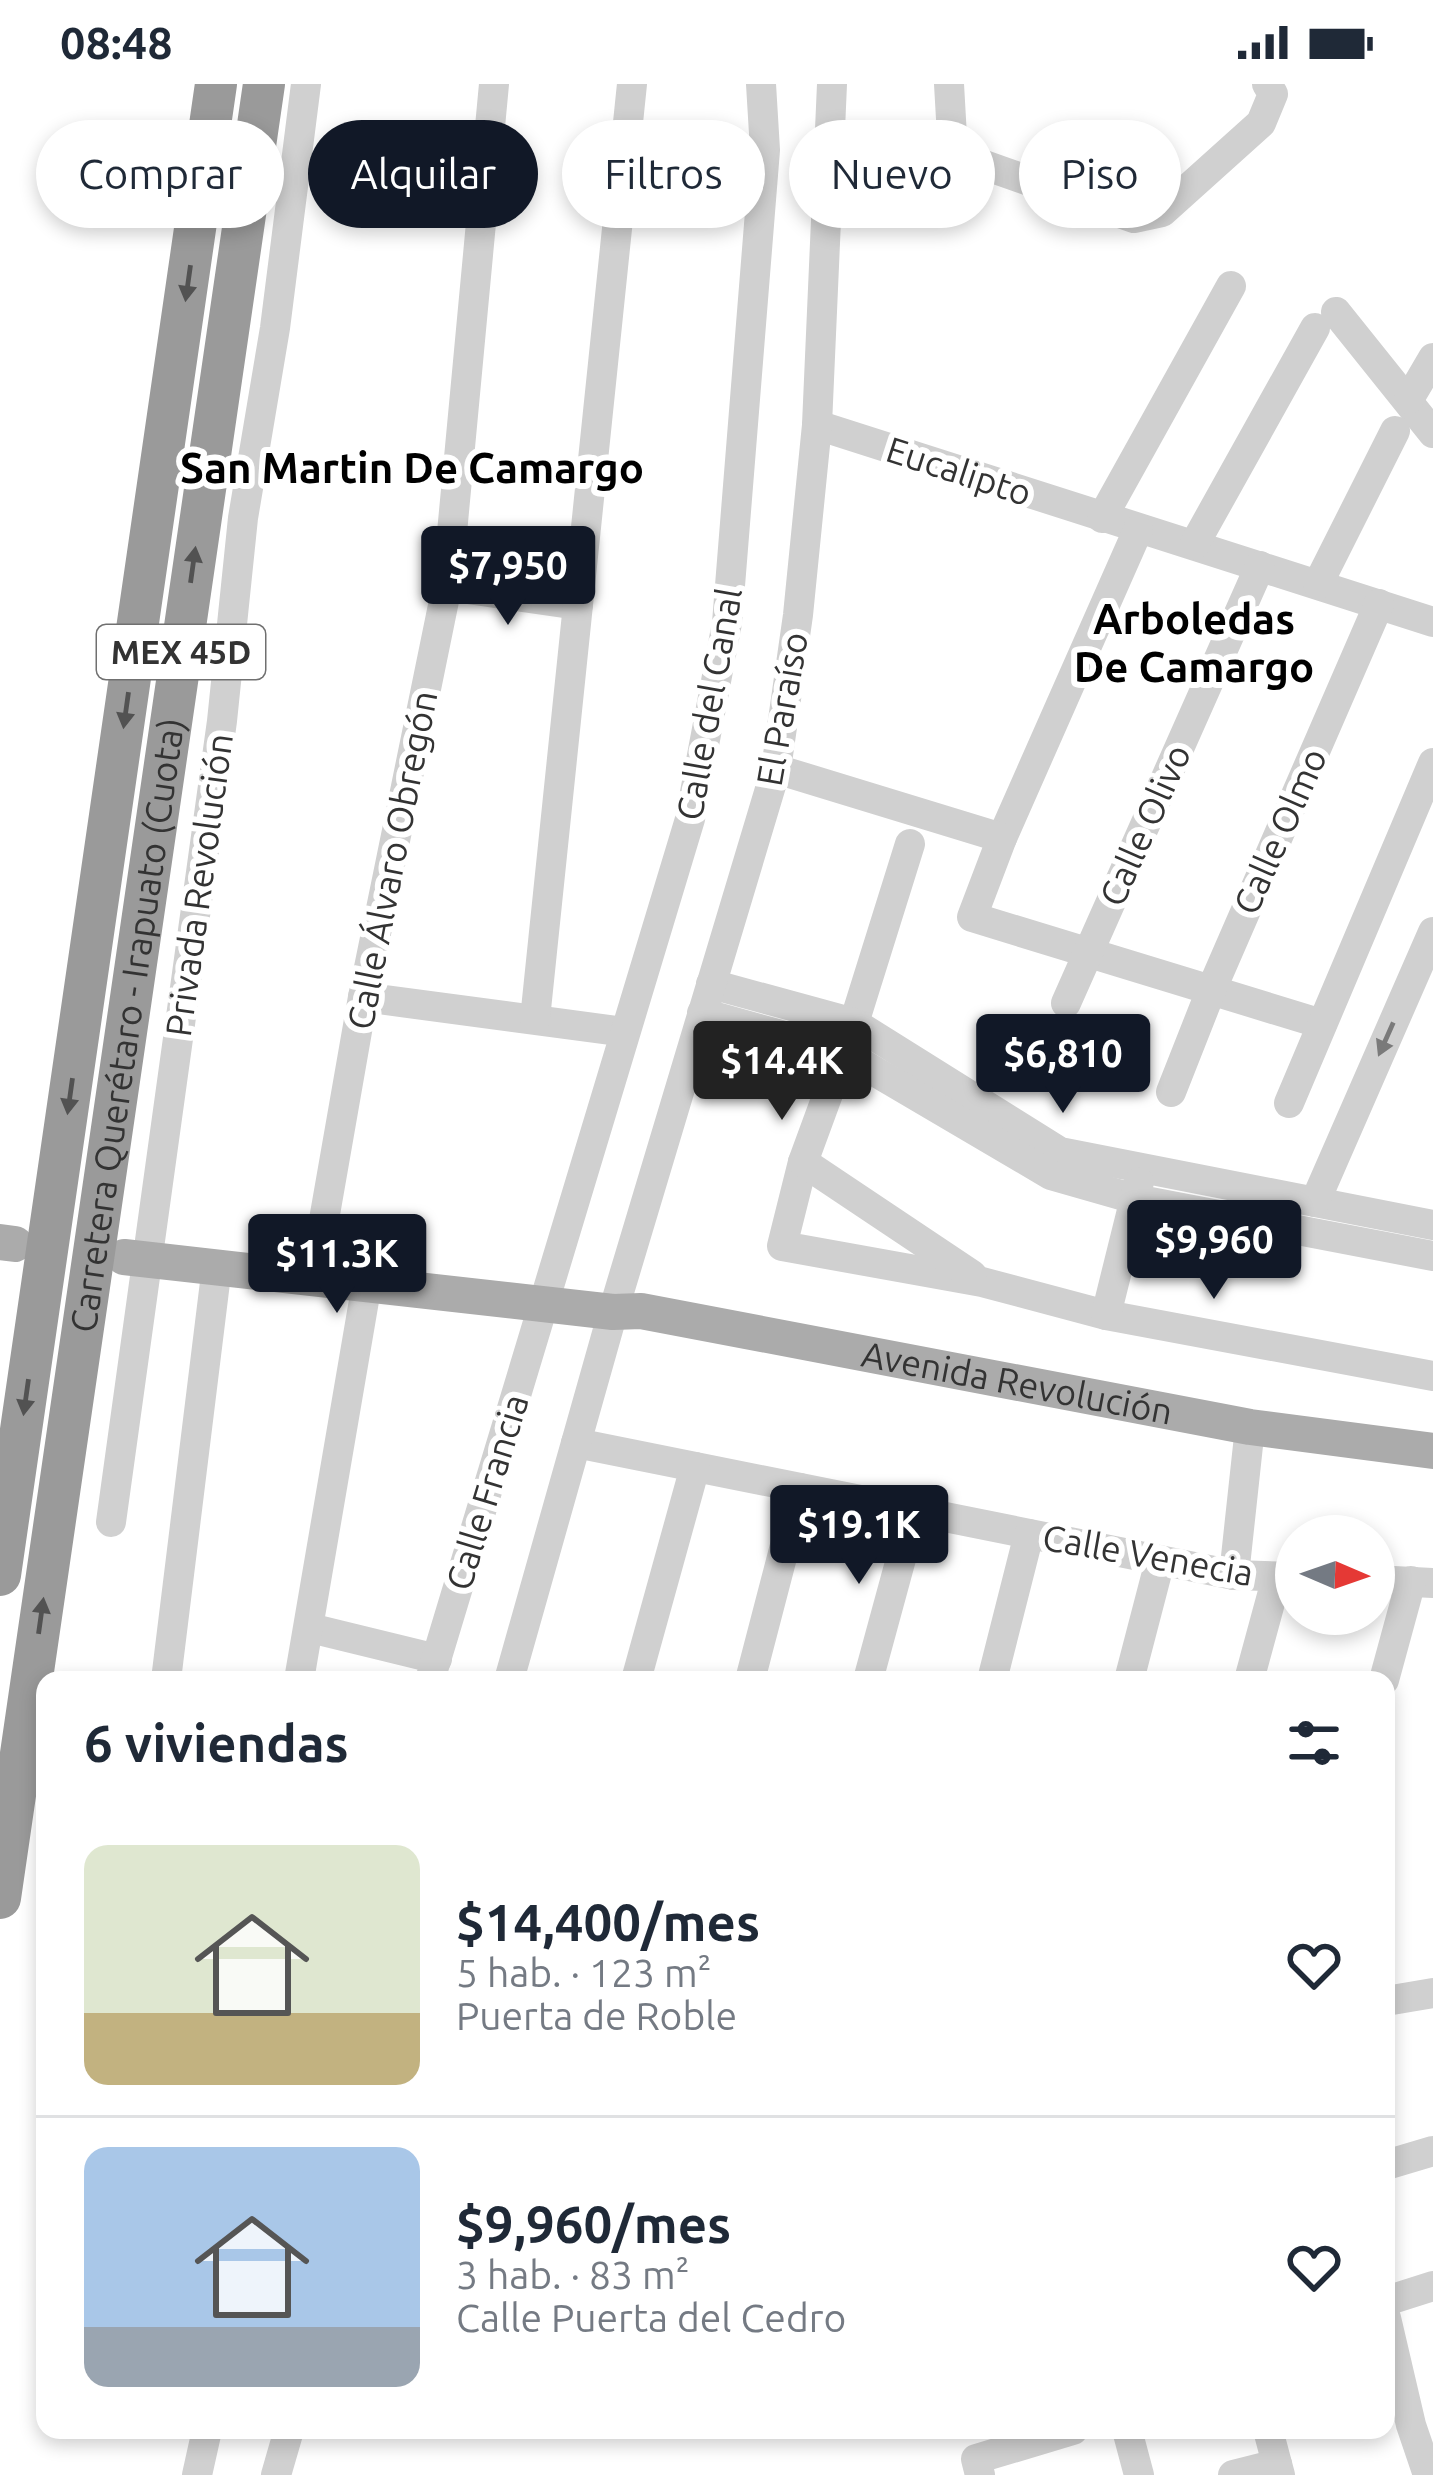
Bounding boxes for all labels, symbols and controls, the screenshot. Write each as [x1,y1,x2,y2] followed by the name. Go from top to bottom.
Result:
[60,17,173,68] text: 08:48
[36,120,284,228] chip: Comprar
[308,120,538,228] chip: Alquilar
[562,120,765,228] chip: Filtros
[789,120,995,228] chip: Nuevo
[1019,120,1181,228] chip: Piso
[178,265,197,302] one-way arrow
[881,428,1037,513] street label: Eucalipto
[180,444,644,491] district label: San Martin De Camargo
[410,526,606,628] pin: $7,950
[448,543,568,586] text: $7,950
[184,546,203,583] one-way arrow
[668,584,749,823] street label: Calle del Canal
[1074,595,1314,690] district label: Arboledas De Camargo
[97,625,265,679] road number: MEX 45D
[748,629,815,789] street label: El Paraíso
[339,687,444,1033] street label: Calle Álvaro Obregón
[116,692,135,730] one-way arrow
[62,715,191,1335] street label: Carretera Querétaro - Irapuato (Cuota)
[157,731,240,1039] street label: Privada Revolución
[1091,738,1198,912] street label: Calle Olivo
[1225,742,1334,920] street label: Calle Olmo
[965,1014,1161,1116] pin: $6,810
[684,1021,880,1123] pin: $14.4K
[1375,1022,1395,1057] one-way arrow
[1003,1031,1123,1074] text: $6,810
[720,1038,844,1081] text: $14.4K
[60,1078,79,1116] one-way arrow
[1116,1200,1312,1302] pin: $9,960
[239,1214,435,1316] pin: $11.3K
[1154,1217,1274,1260] text: $9,960
[275,1231,399,1274] text: $11.3K
[858,1333,1176,1432] street label: Avenida Revolución
[16,1379,35,1416] one-way arrow
[437,1389,536,1595] street label: Calle Francia
[761,1485,957,1587] pin: $19.1K
[797,1502,921,1545] text: $19.1K
[1275,1515,1395,1635] north arrow
[1275,1515,1395,1635] map controls
[1039,1516,1257,1593] street label: Calle Venecia
[32,1597,51,1634] one-way arrow
[1281,1710,1347,1776] icon: filters
[84,1714,349,1772] text: 6 viviendas
[180,1893,324,2037] icon: home
[456,1893,760,1951] text: $14,400/mes
[1281,1932,1347,1998] icon: heart
[456,1951,712,1994] text: 5 hab. · 123 m²
[456,1994,737,2037] text: Puerta de Roble
[180,2195,324,2339] icon: home
[456,2195,731,2253] text: $9,960/mes
[1281,2234,1347,2300] icon: heart
[456,2253,690,2296] text: 3 hab. · 83 m²
[456,2296,846,2339] text: Calle Puerta del Cedro

